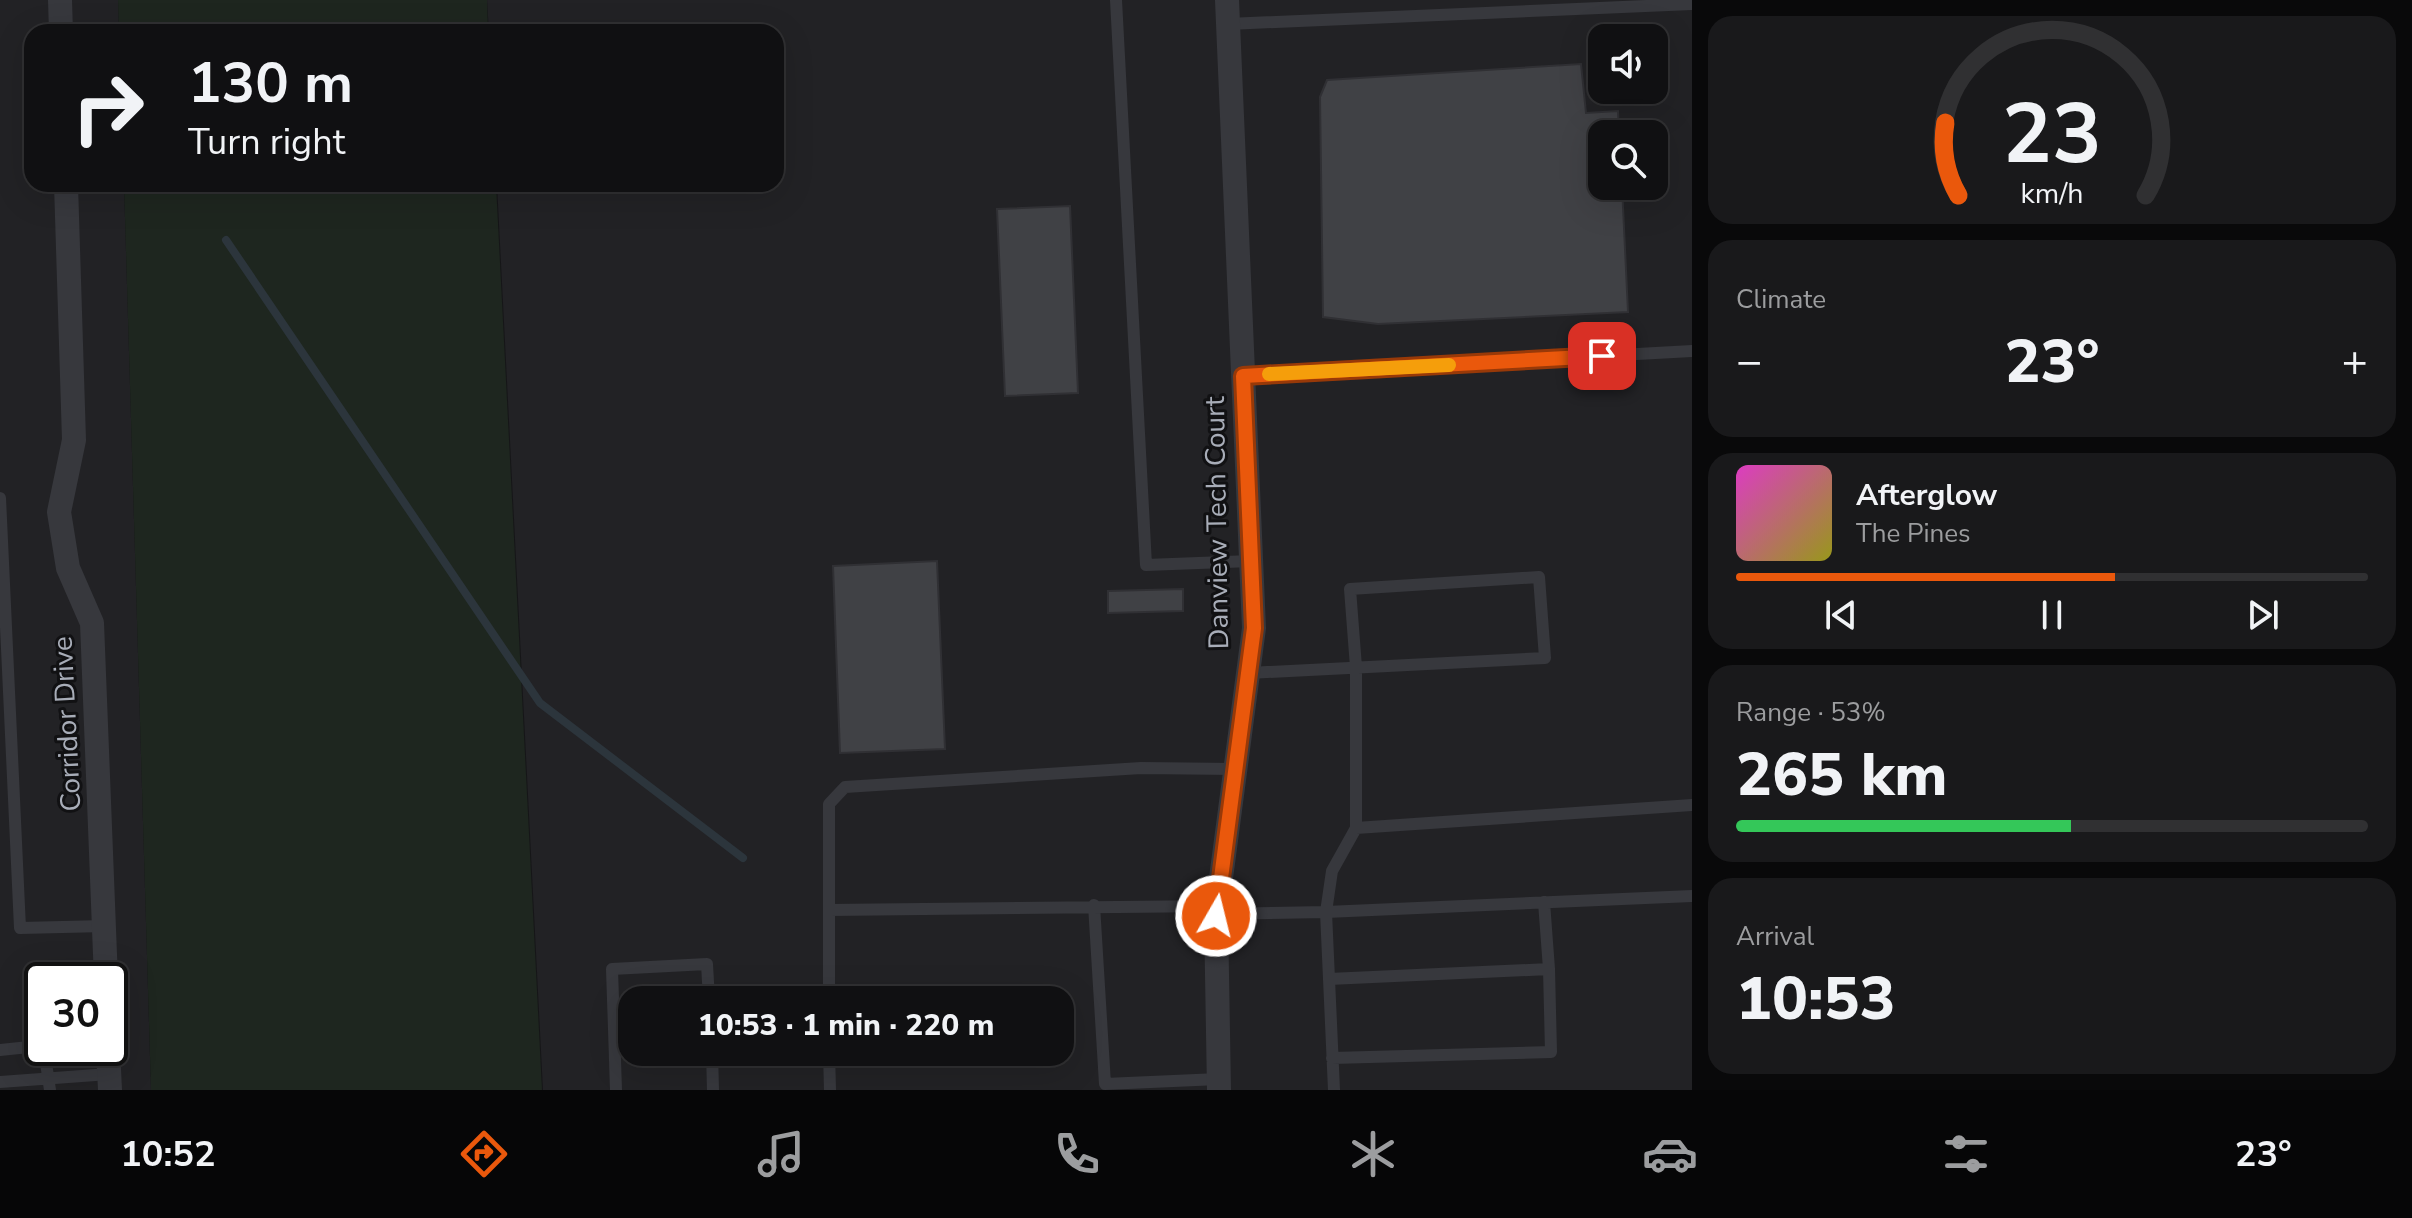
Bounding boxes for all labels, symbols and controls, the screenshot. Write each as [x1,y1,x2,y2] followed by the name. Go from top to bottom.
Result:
[1588,24,1668,200] map controls
[1588,24,1668,104] button: sound
[188,45,353,122] text: 130 m
[56,56,160,160] icon: right
[2002,78,2102,191] text: 23
[188,118,345,167] text: Turn right
[1588,120,1668,200] button: search
[2021,174,2083,213] text: km/h
[1736,282,1826,317] text: Climate
[2004,321,2100,403] text: 23°
[1568,322,1636,390] pin
[1736,332,1762,392] text: −
[2342,332,2368,392] text: +
[1580,334,1624,378] icon: arrive
[1196,396,1238,650] street label: Danview Tech Court
[1856,475,1997,516] text: Afterglow
[1856,516,1971,551] text: The Pines
[1819,593,1863,637] icon: previous
[2030,593,2074,637] icon: pause
[2241,593,2285,637] icon: next
[43,635,91,813] street label: Corridor Drive
[1736,695,1886,730] text: Range · 53%
[1736,734,1948,816] text: 265 km
[1174,874,1258,958] position arrow
[1736,919,1814,954] text: Arrival
[1736,958,1896,1040] text: 10:53
[24,962,128,1066] speed limit sign: 30
[698,1005,994,1046] text: 10:53 · 1 min · 220 m
[456,1126,512,1182] icon: directions
[753,1126,809,1182] icon: music
[1049,1126,1105,1182] icon: phone
[1345,1126,1401,1182] icon: climate
[1642,1126,1698,1182] icon: car
[1938,1126,1994,1182] icon: filters
[120,1130,216,1179] text: 10:52
[2235,1130,2292,1179] text: 23°

